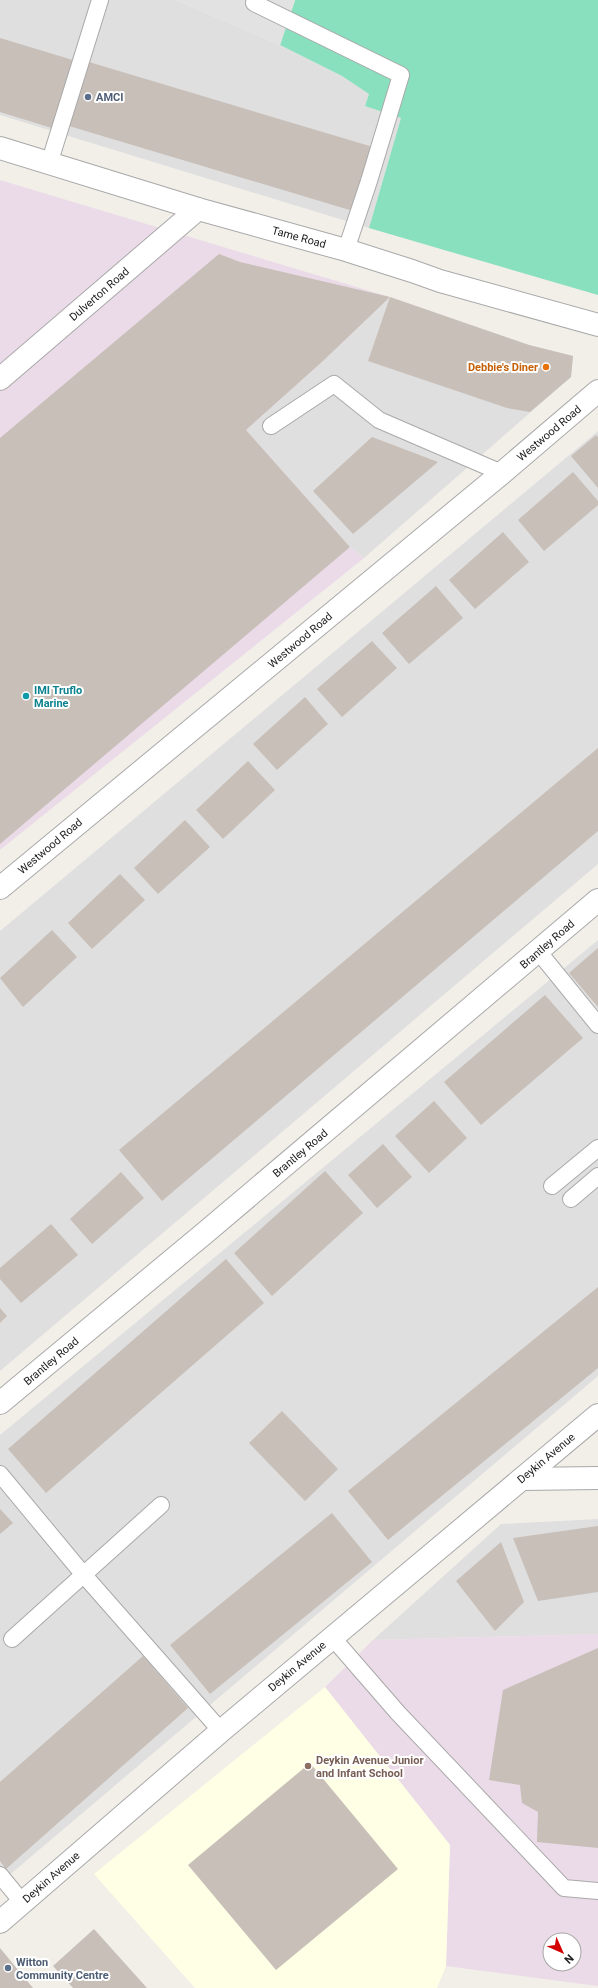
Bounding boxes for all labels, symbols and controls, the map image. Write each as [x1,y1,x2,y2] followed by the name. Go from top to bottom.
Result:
[96,91,123,104] place label: AMCI
[83,92,93,102] marker: AMCI
[270,224,327,251] street label: Tame Road
[67,265,132,324] street label: Dulverton Road
[468,361,538,374] place label: Debbie's Diner
[541,362,551,372] marker: Debbie's Diner
[515,403,584,464] street label: Westwood Road
[266,610,335,671] street label: Westwood Road
[34,684,82,710] place label: IMI Truflo Marine
[21,691,31,701] marker: IMI Truflo Marine
[16,816,85,877] street label: Westwood Road
[518,917,577,971] street label: Brantley Road
[270,1127,330,1180] street label: Brantley Road
[21,1335,81,1388] street label: Brantley Road
[515,1430,578,1486] street label: Deykin Avenue
[266,1638,329,1694] street label: Deykin Avenue
[316,1754,423,1780] place label: Deykin Avenue Junior and Infant School
[303,1761,313,1771] marker: Deykin Avenue Junior and Infant School
[20,1849,83,1906] street label: Deykin Avenue
[542,1932,582,1972] north arrow
[561,1951,576,1966] text: N
[16,1956,109,1982] place label: Witton Community Centre
[3,1963,13,1973] marker: Witton Community Centre

